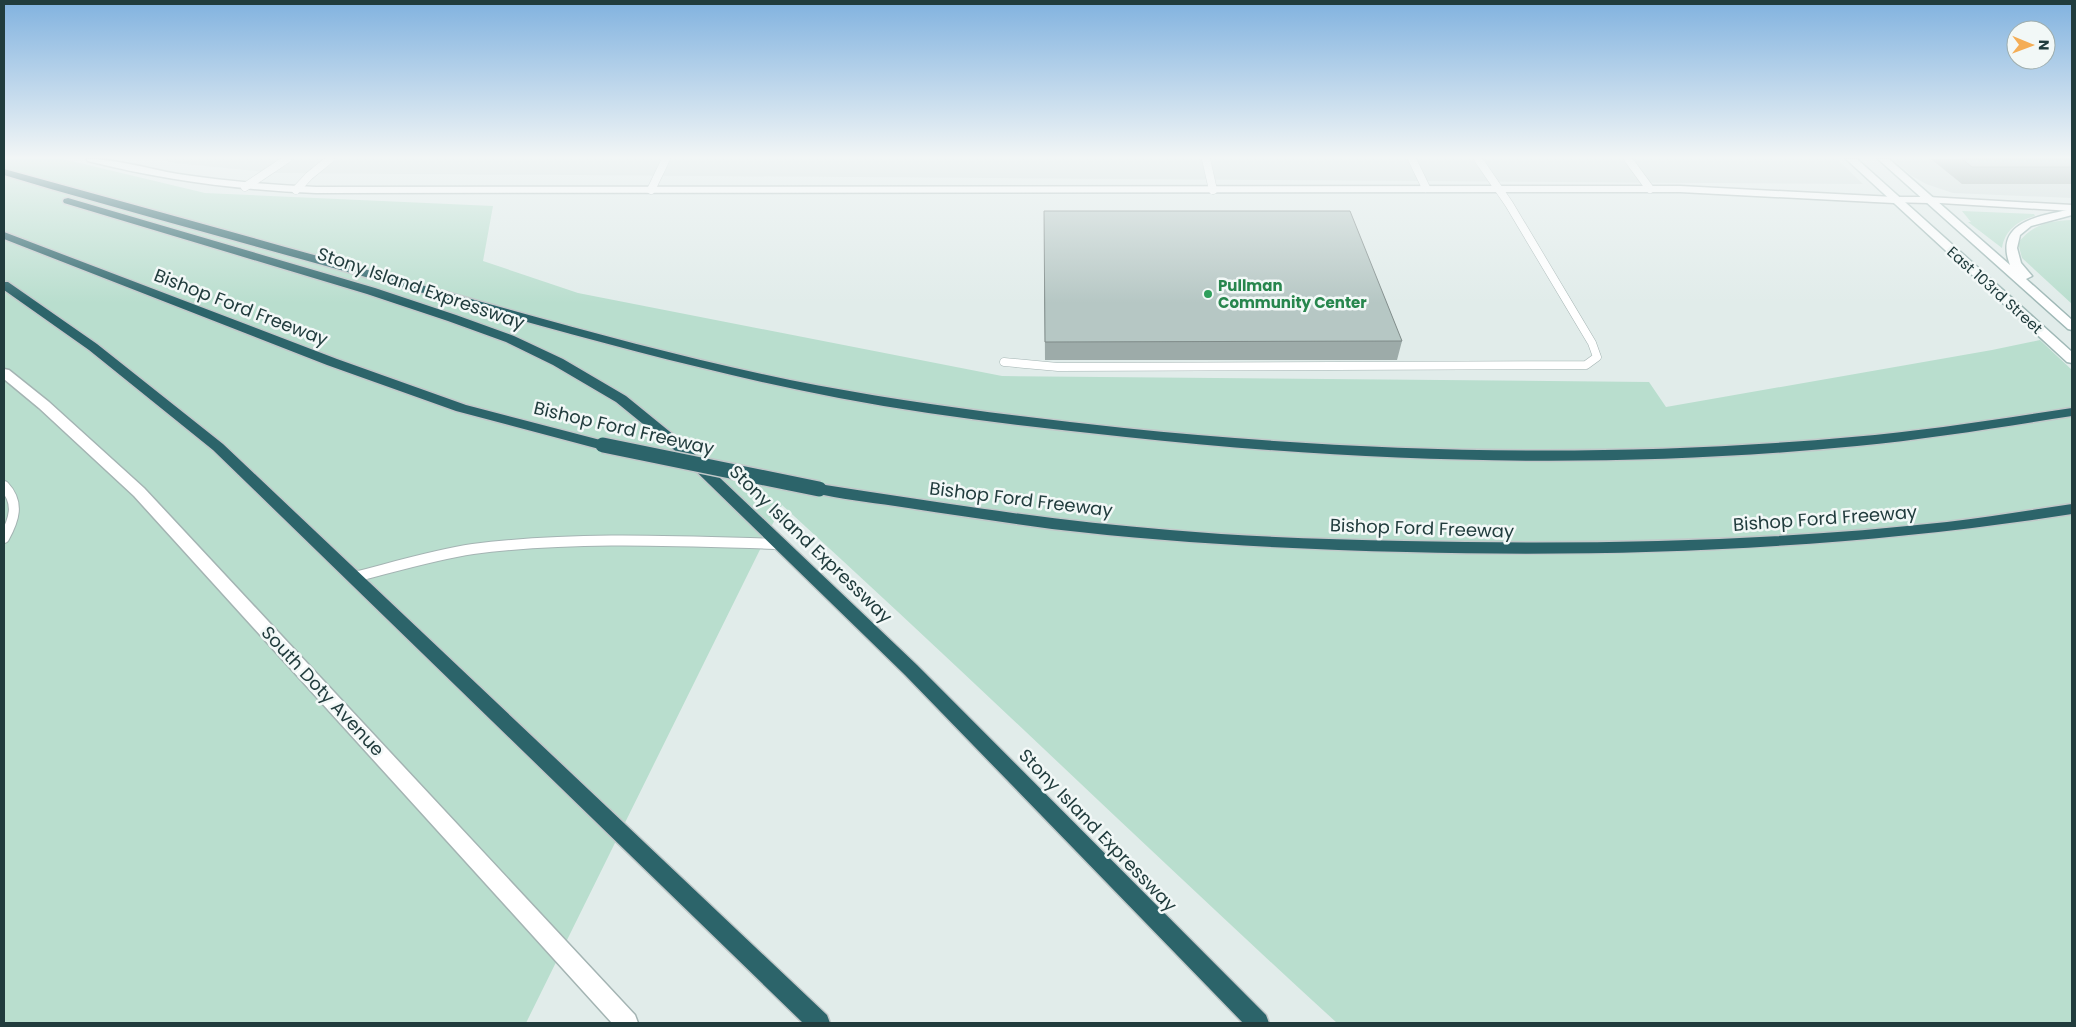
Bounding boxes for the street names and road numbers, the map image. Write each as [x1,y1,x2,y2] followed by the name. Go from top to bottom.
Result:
[314,241,528,335] street label: Stony Island Expressway
[1943,241,2047,339] street label: East 103rd Street
[150,262,332,352] street label: Bishop Ford Freeway
[531,395,717,461] street label: Bishop Ford Freeway
[724,459,898,629] street label: Stony Island Expressway
[928,475,1114,523] street label: Bishop Ford Freeway
[1732,499,1918,537] street label: Bishop Ford Freeway
[1329,512,1515,544] street label: Bishop Ford Freeway
[256,620,390,762] street label: South Doty Avenue
[1013,743,1183,917] street label: Stony Island Expressway

